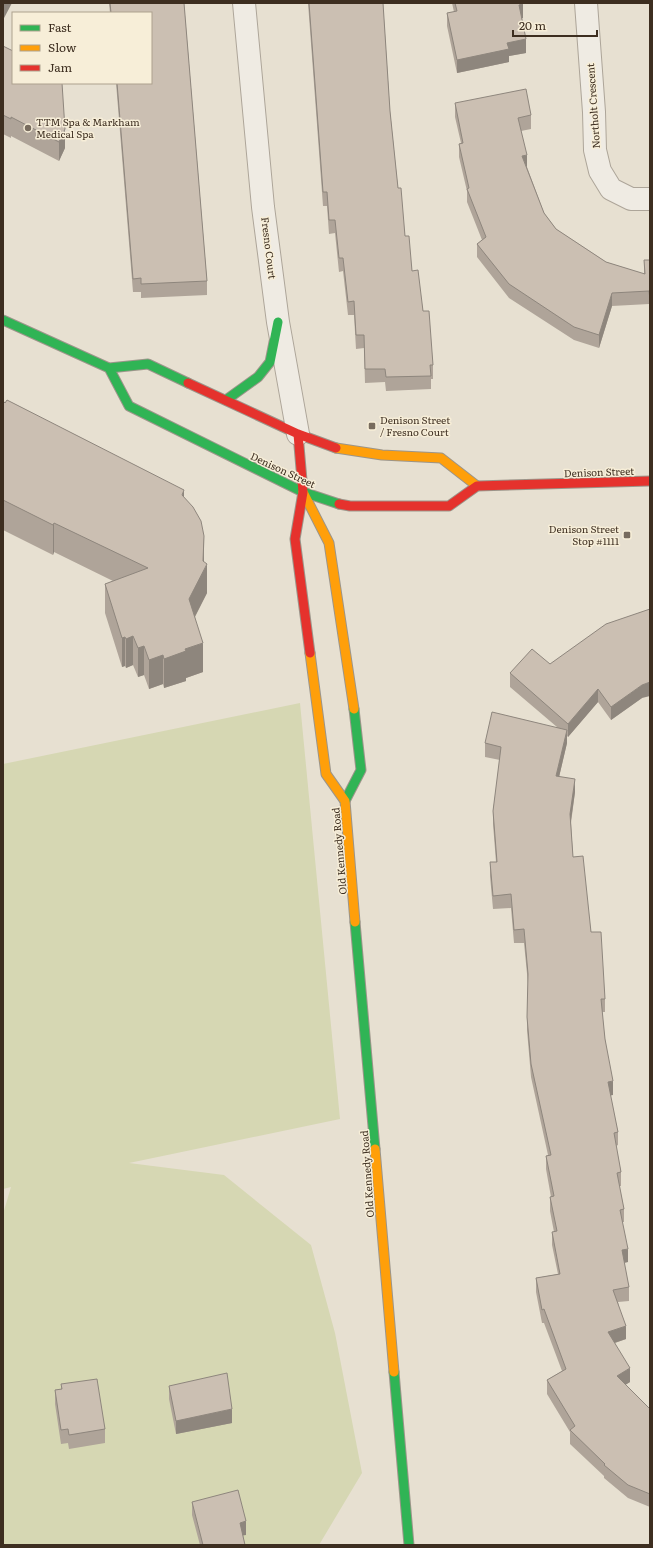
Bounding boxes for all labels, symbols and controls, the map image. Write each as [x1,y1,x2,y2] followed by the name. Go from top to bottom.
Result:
[12,12,152,84] legend
[513,12,597,38] scale bar
[519,16,546,34] text: 20 m
[48,18,72,36] text: Fast
[48,38,77,56] text: Slow
[48,58,73,76] text: Jam
[582,63,603,149] street label: Northolt Crescent
[36,114,140,141] place label: TTM Spa & Markham Medical Spa
[23,123,33,133] marker: TTM Spa & Markham Medical Spa
[258,216,281,280] street label: Fresno Court
[380,412,450,439] place label: Denison Street / Fresno Court
[367,421,377,431] marker: Denison Street / Fresno Court
[248,448,318,491] street label: Denison Street
[564,463,634,480] street label: Denison Street
[549,521,619,548] place label: Denison Street Stop #1111
[622,530,632,540] marker: Denison Street Stop #1111
[327,807,350,895] street label: Old Kennedy Road
[356,1130,377,1218] street label: Old Kennedy Road

